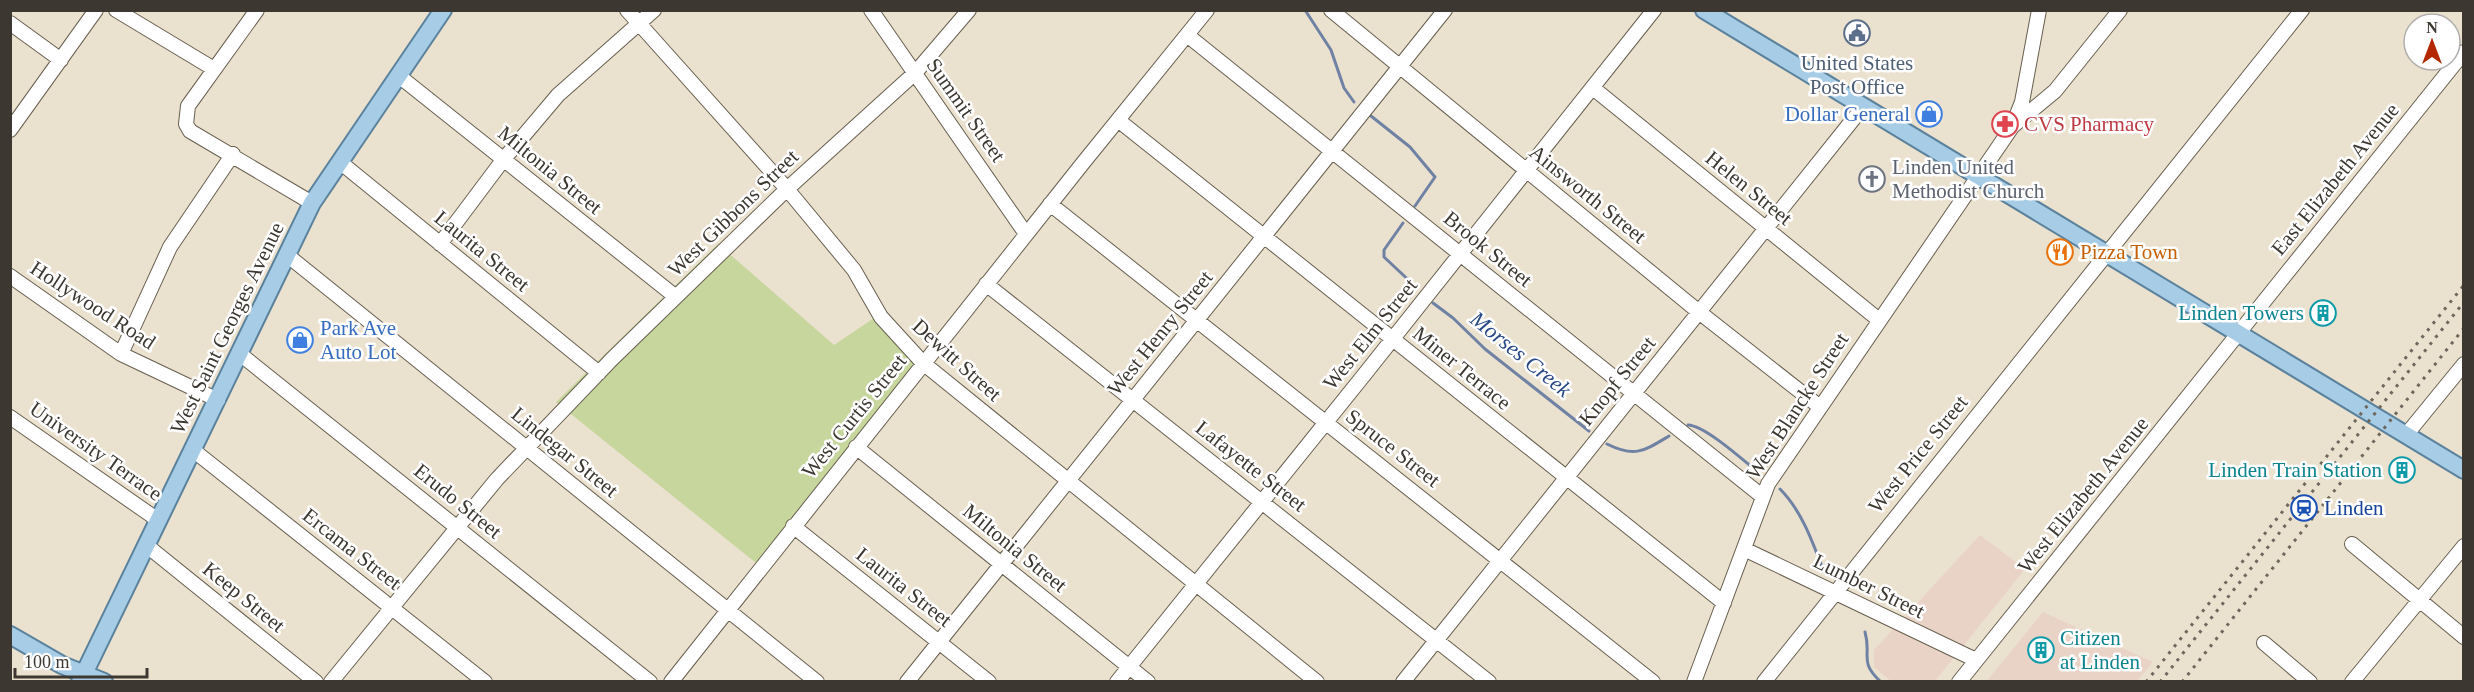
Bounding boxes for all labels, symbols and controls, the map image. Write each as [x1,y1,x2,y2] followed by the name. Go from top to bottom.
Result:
[2402,12,2462,72] north arrow
[1842,18,1872,48] public building icon: United States Post Office
[2426,19,2438,36] text: N
[1801,51,1913,99] place label: United States Post Office
[922,54,1011,166] street label: Summit Street
[2266,98,2404,260] street label: East Elizabeth Avenue
[1914,99,1944,129] shop icon: Dollar General
[1785,102,1910,126] place label: Dollar General
[1990,109,2020,139] pharmacy icon: CVS Pharmacy
[2024,112,2155,136] place label: CVS Pharmacy
[493,121,607,219] street label: Miltonia Street
[1525,140,1651,248] street label: Ainsworth Street
[663,144,803,281] street label: West Gibbons Street
[1701,146,1797,230] street label: Helen Street
[1892,155,2045,203] place label: Linden United Methodist Church
[1857,164,1887,194] church icon: Linden United Methodist Church
[430,206,534,297] street label: Laurita Street
[1439,206,1537,292] street label: Brook Street
[165,218,289,438] street label: West Saint Georges Avenue
[2045,237,2075,267] restaurant icon: Pizza Town
[2080,240,2178,264] place label: Pizza Town
[26,256,160,355] street label: Hollywood Road
[1102,266,1218,400] street label: West Henry Street
[1318,273,1422,394] street label: West Elm Street
[2308,298,2338,328] building icon: Linden Towers
[2178,301,2304,325] place label: Linden Towers
[1465,305,1577,403] water label: Morses Creek
[908,314,1007,406] street label: Dewitt Street
[320,316,397,364] place label: Park Ave Auto Lot
[1408,321,1516,415] street label: Miner Terrace
[285,325,315,355] shop icon: Park Ave Auto Lot
[1741,328,1853,484] street label: West Blancke Street
[1574,331,1660,430] street label: Knopf Street
[797,349,911,483] street label: West Curtis Street
[1863,390,1973,518] street label: West Price Street
[25,396,167,506] street label: University Terrace
[507,402,623,502] street label: Lindegar Street
[1341,404,1445,492] street label: Spruce Street
[2013,412,2153,578] street label: West Elizabeth Avenue
[1191,415,1311,517] street label: Lafayette Street
[2387,455,2417,485] building icon: Linden Train Station
[409,458,507,544] street label: Erudo Street
[2208,458,2382,482] place label: Linden Train Station
[2289,493,2319,523] station icon: Linden
[2324,496,2384,520] place label: Linden
[958,499,1072,597] street label: Miltonia Street
[298,503,406,595] street label: Ercama Street
[851,542,957,632] street label: Laurita Street
[1809,549,1929,623] street label: Lumber Street
[198,557,290,637] street label: Keep Street
[2060,626,2140,674] place label: Citizen at Linden
[2026,635,2056,665] building icon: Citizen at Linden
[15,641,147,679] scale bar
[24,652,70,672] text: 100 m

